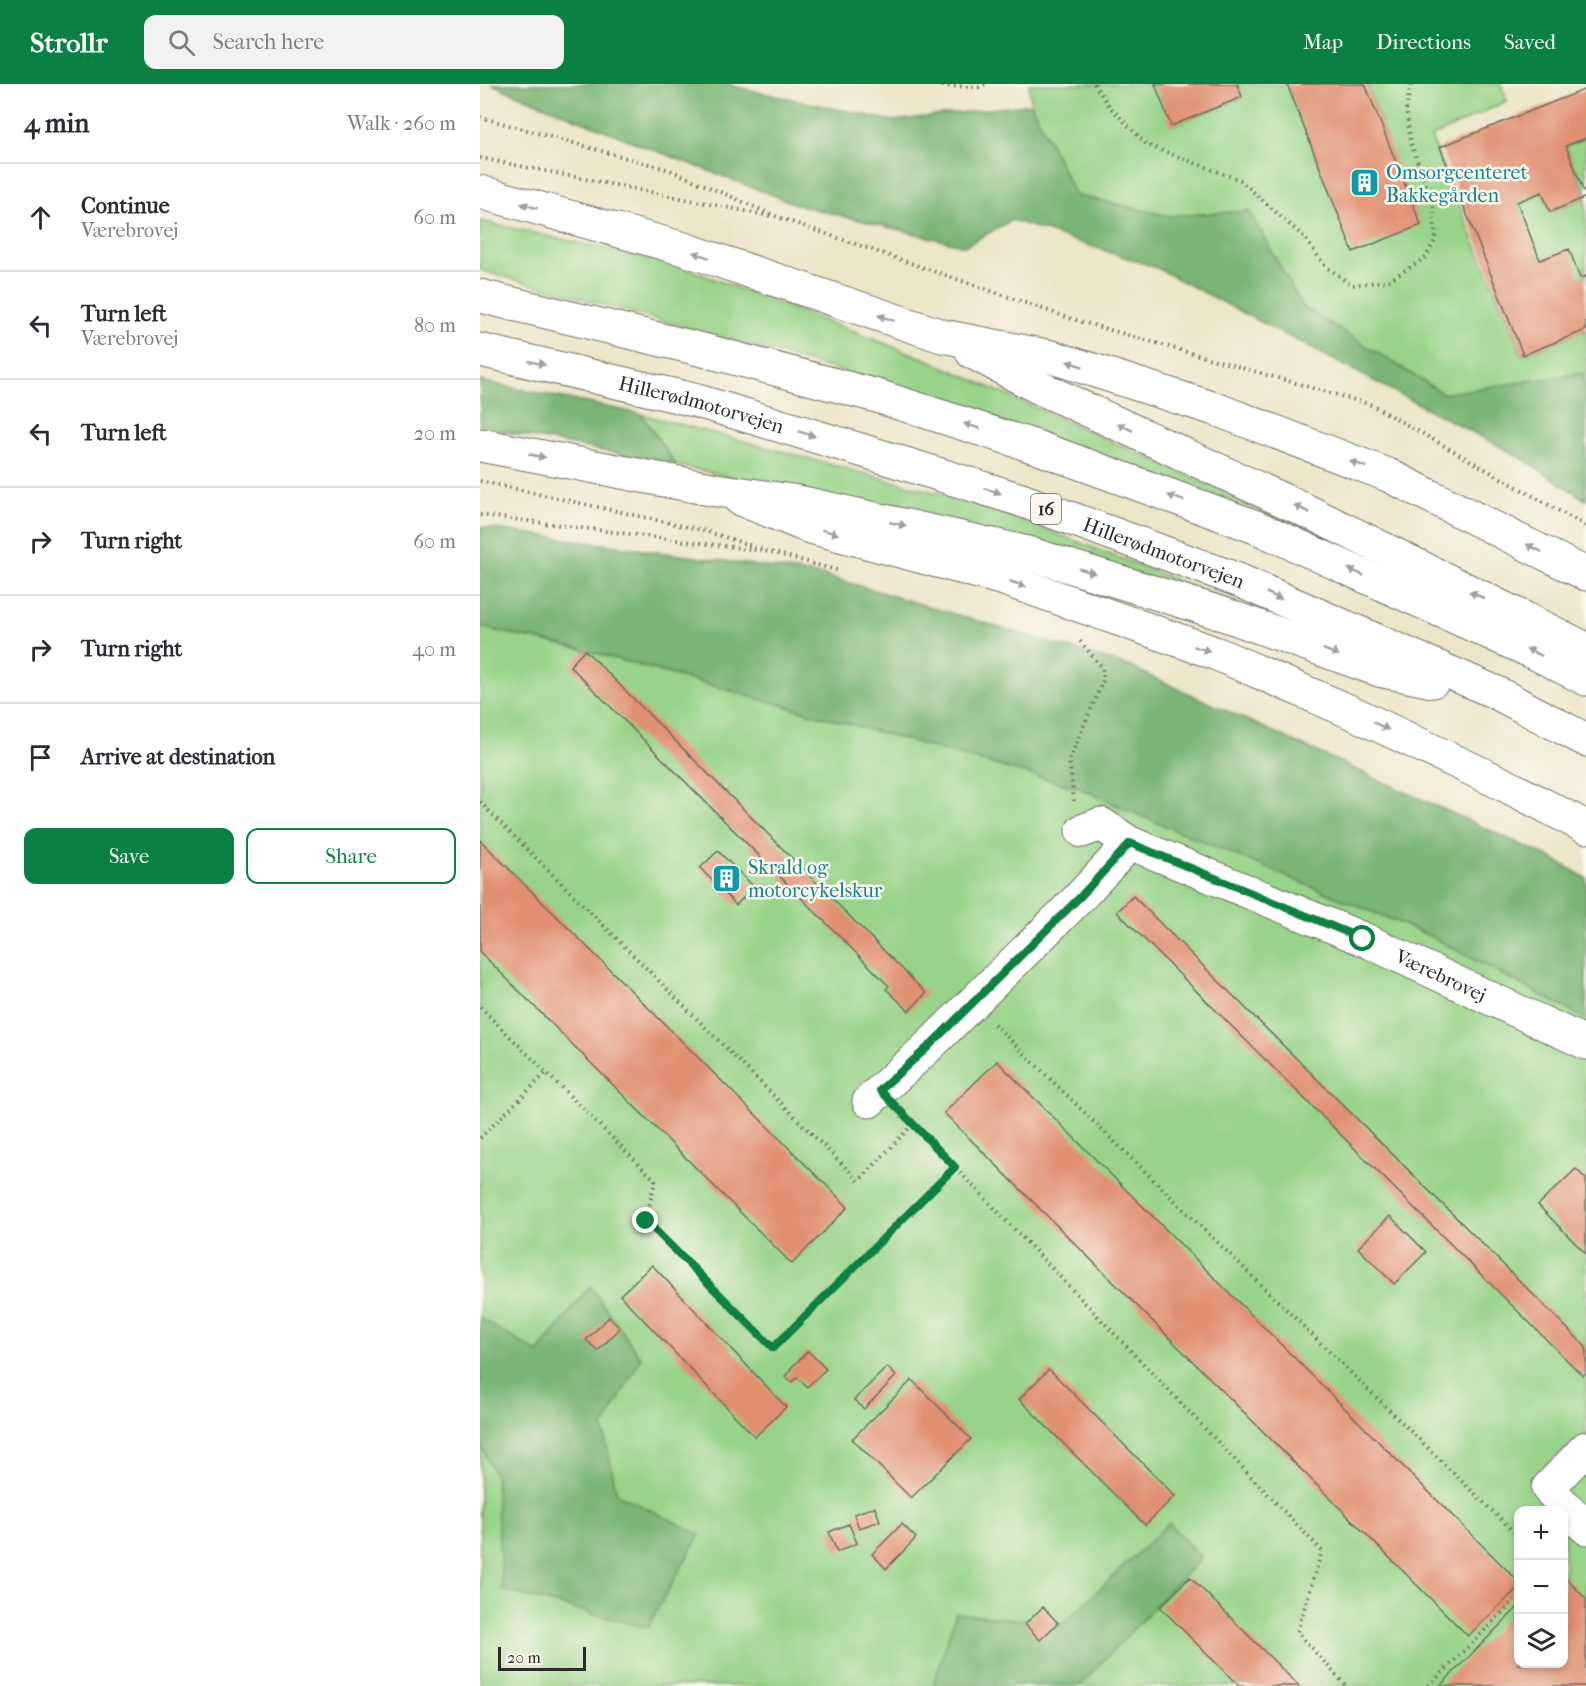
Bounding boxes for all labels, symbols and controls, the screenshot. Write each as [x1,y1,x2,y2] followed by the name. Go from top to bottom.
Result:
[144,15,564,69] search box
[30,26,108,59] text: Strollr
[165,26,198,59] icon: search
[213,29,324,55] text: Search here
[1303,30,1343,54] text: Map
[1376,30,1471,54] text: Directions
[1504,30,1556,54] text: Saved
[24,108,89,139] text: 4 min
[347,112,456,135] text: Walk · 260 m
[1386,161,1528,207] place label: Omsorgcenteret Bakkegården
[1349,167,1381,199] building icon: Omsorgcenteret Bakkegården
[81,193,170,219] text: Continue
[520,200,538,210] one-way arrow
[24,201,57,234] icon: ahead
[413,206,456,229] text: 60 m
[81,219,179,242] text: Værebrovej
[692,250,710,260] one-way arrow
[81,301,167,327] text: Turn left
[24,309,57,342] icon: left
[877,312,895,322] one-way arrow
[414,314,456,337] text: 80 m
[81,327,179,350] text: Værebrovej
[528,359,547,368] one-way arrow
[1066,359,1084,369] one-way arrow
[616,371,787,438] street label: Hillerødmotorvejen
[24,417,57,450] icon: left
[81,420,167,446] text: Turn left
[963,421,981,431] one-way arrow
[414,422,456,445] text: 20 m
[1117,423,1134,432] one-way arrow
[798,430,816,439] one-way arrow
[528,452,547,461] one-way arrow
[1348,458,1366,468] one-way arrow
[984,487,1002,497] one-way arrow
[1167,493,1185,502] one-way arrow
[1031,494,1061,524] road number: 16
[1293,504,1311,514] one-way arrow
[1080,512,1249,593] street label: Hillerødmotorvejen
[888,519,907,529] one-way arrow
[24,525,57,558] icon: right
[81,528,182,554] text: Turn right
[821,528,839,537] one-way arrow
[413,530,456,553] text: 60 m
[1525,543,1542,552] one-way arrow
[1078,567,1096,576] one-way arrow
[1347,568,1364,577] one-way arrow
[1009,580,1027,590] one-way arrow
[1266,591,1283,600] one-way arrow
[1468,591,1486,601] one-way arrow
[24,633,57,666] icon: right
[81,636,182,662] text: Turn right
[412,638,456,661] text: 40 m
[1193,644,1211,654] one-way arrow
[1322,648,1340,658] one-way arrow
[1525,648,1542,657] one-way arrow
[1372,721,1390,731] one-way arrow
[24,741,57,774] icon: arrive
[81,744,275,770] text: Arrive at destination
[24,828,234,884] button: Save
[246,828,456,884] button: Share
[748,856,883,902] place label: Skrald og motorcykelskur
[711,862,743,894] building icon: Skrald og motorcykelskur
[1349,925,1375,951] route start
[1391,944,1490,1006] street label: Værebrovej
[632,1207,658,1233] route end
[1514,1506,1568,1668] map controls
[1514,1506,1568,1560] button: +
[1514,1560,1568,1614] button: −
[1514,1614,1568,1668] button: layers
[498,1644,586,1672] scale bar
[507,1648,541,1667] text: 20 m

